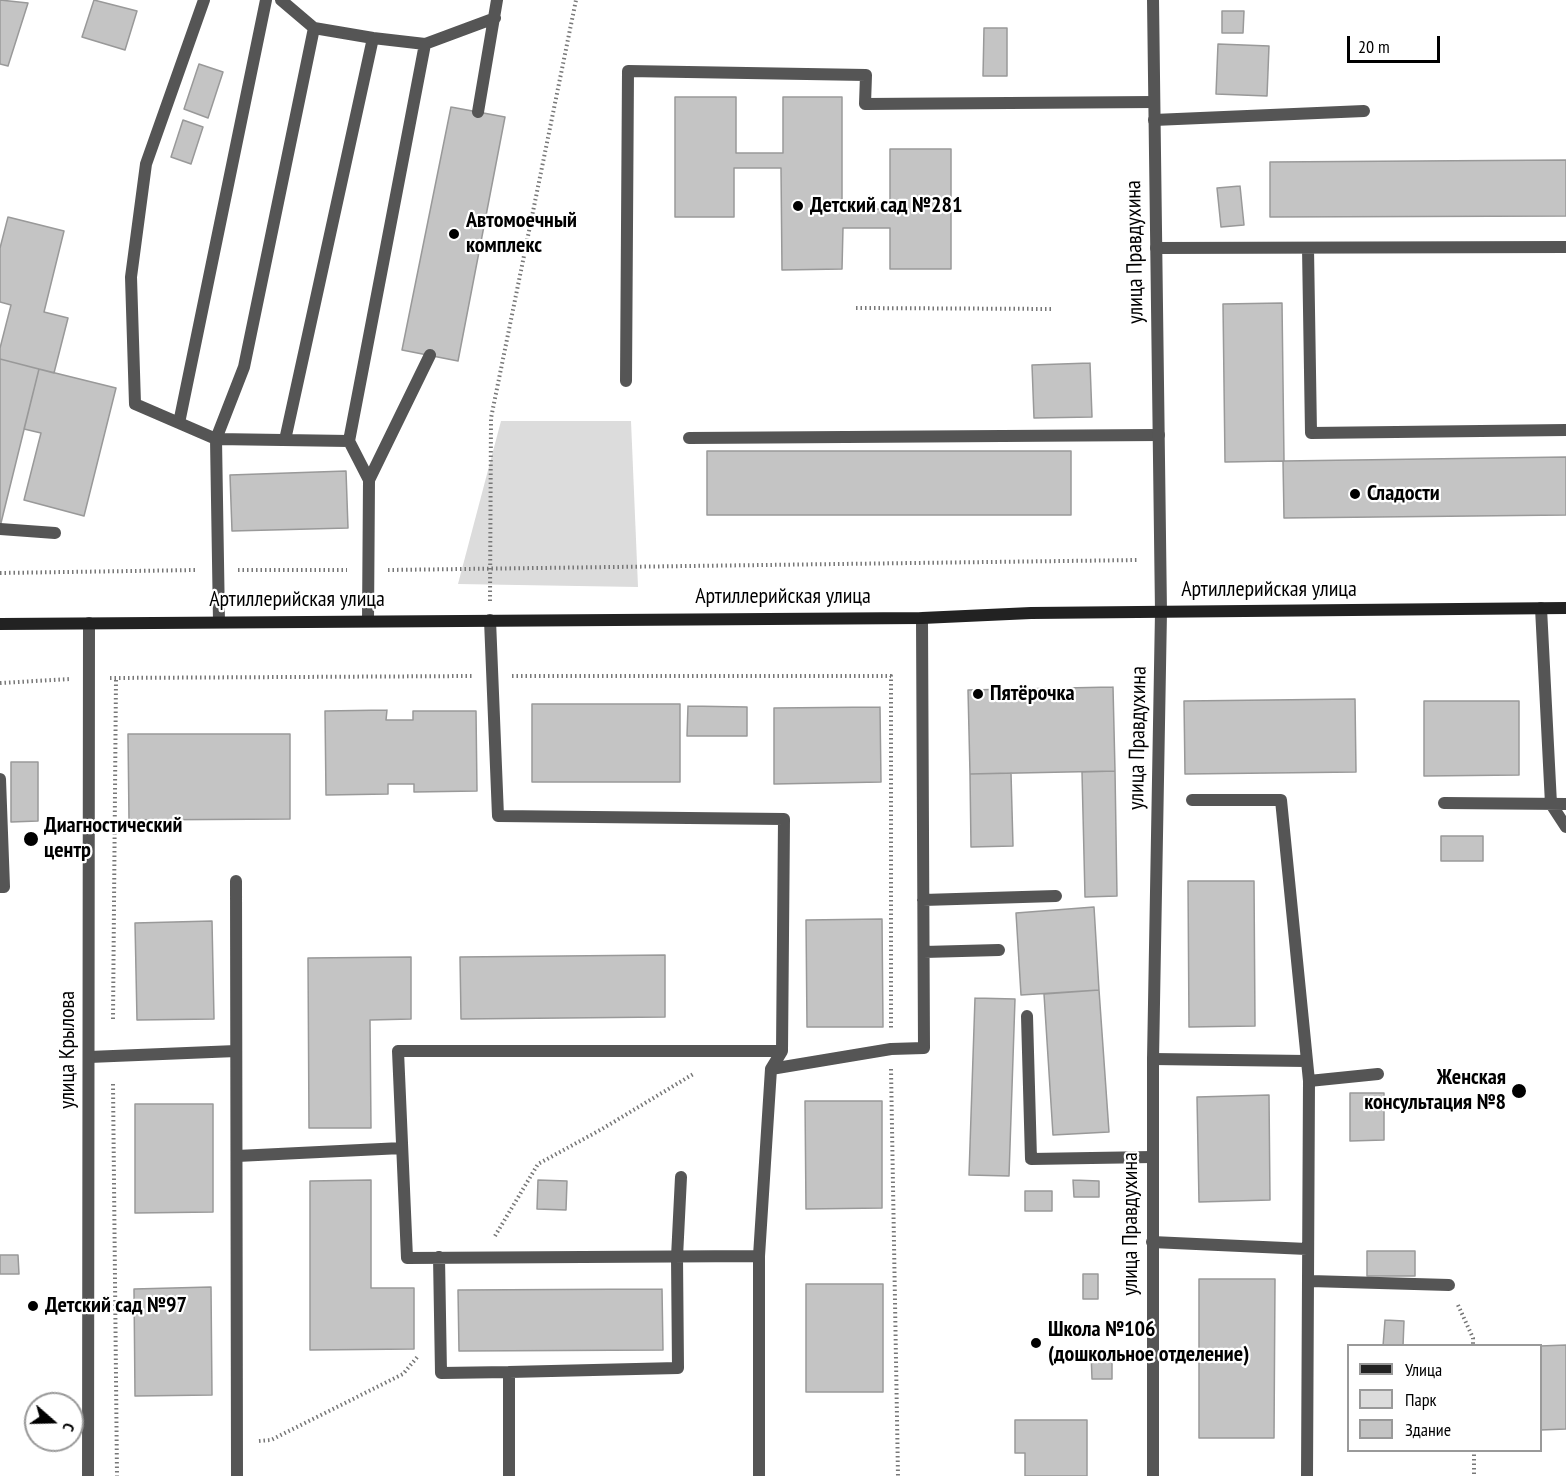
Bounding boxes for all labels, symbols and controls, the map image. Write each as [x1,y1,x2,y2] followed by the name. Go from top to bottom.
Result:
[1350,24,1443,62] scale bar
[1358,35,1390,58] text: 20 m
[1121,180,1149,324] street label: улица Правдухина
[810,193,962,219] place label: Детский сад №281
[791,199,805,213] marker: Детский сад №281
[466,208,577,260] place label: Автомоечный комплекс
[447,227,461,241] marker: Автомоечный комплекс
[1367,481,1440,507] place label: Сладости
[1348,487,1362,501] marker: Сладости
[1181,577,1357,603] street label: Артиллерийская улица
[695,584,871,610] street label: Артиллерийская улица
[209,587,385,613] street label: Артиллерийская улица
[1124,666,1152,810] street label: улица Правдухина
[990,681,1075,707] place label: Пятёрочка
[971,687,985,701] marker: Пятёрочка
[44,813,182,864] place label: Диагностический центр
[22,830,40,848] marker: Диагностический центр
[55,991,81,1109] street label: улица Крылова
[1364,1065,1506,1116] place label: Женская консультация №8
[1510,1082,1528,1100] marker: Женская консультация №8
[1118,1152,1144,1296] street label: улица Правдухина
[45,1293,187,1319] place label: Детский сад №97
[26,1299,40,1313] marker: Детский сад №97
[1048,1317,1249,1368] place label: Школа №106 (дошкольное отделение)
[1029,1336,1043,1350] marker: Школа №106 (дошкольное отделение)
[1347,1344,1542,1452] legend
[1405,1358,1442,1381] text: Улица
[1405,1388,1436,1411] text: Парк
[24,1392,84,1452] north arrow
[1405,1418,1451,1441] text: Здание
[58,1421,80,1434] text: С

